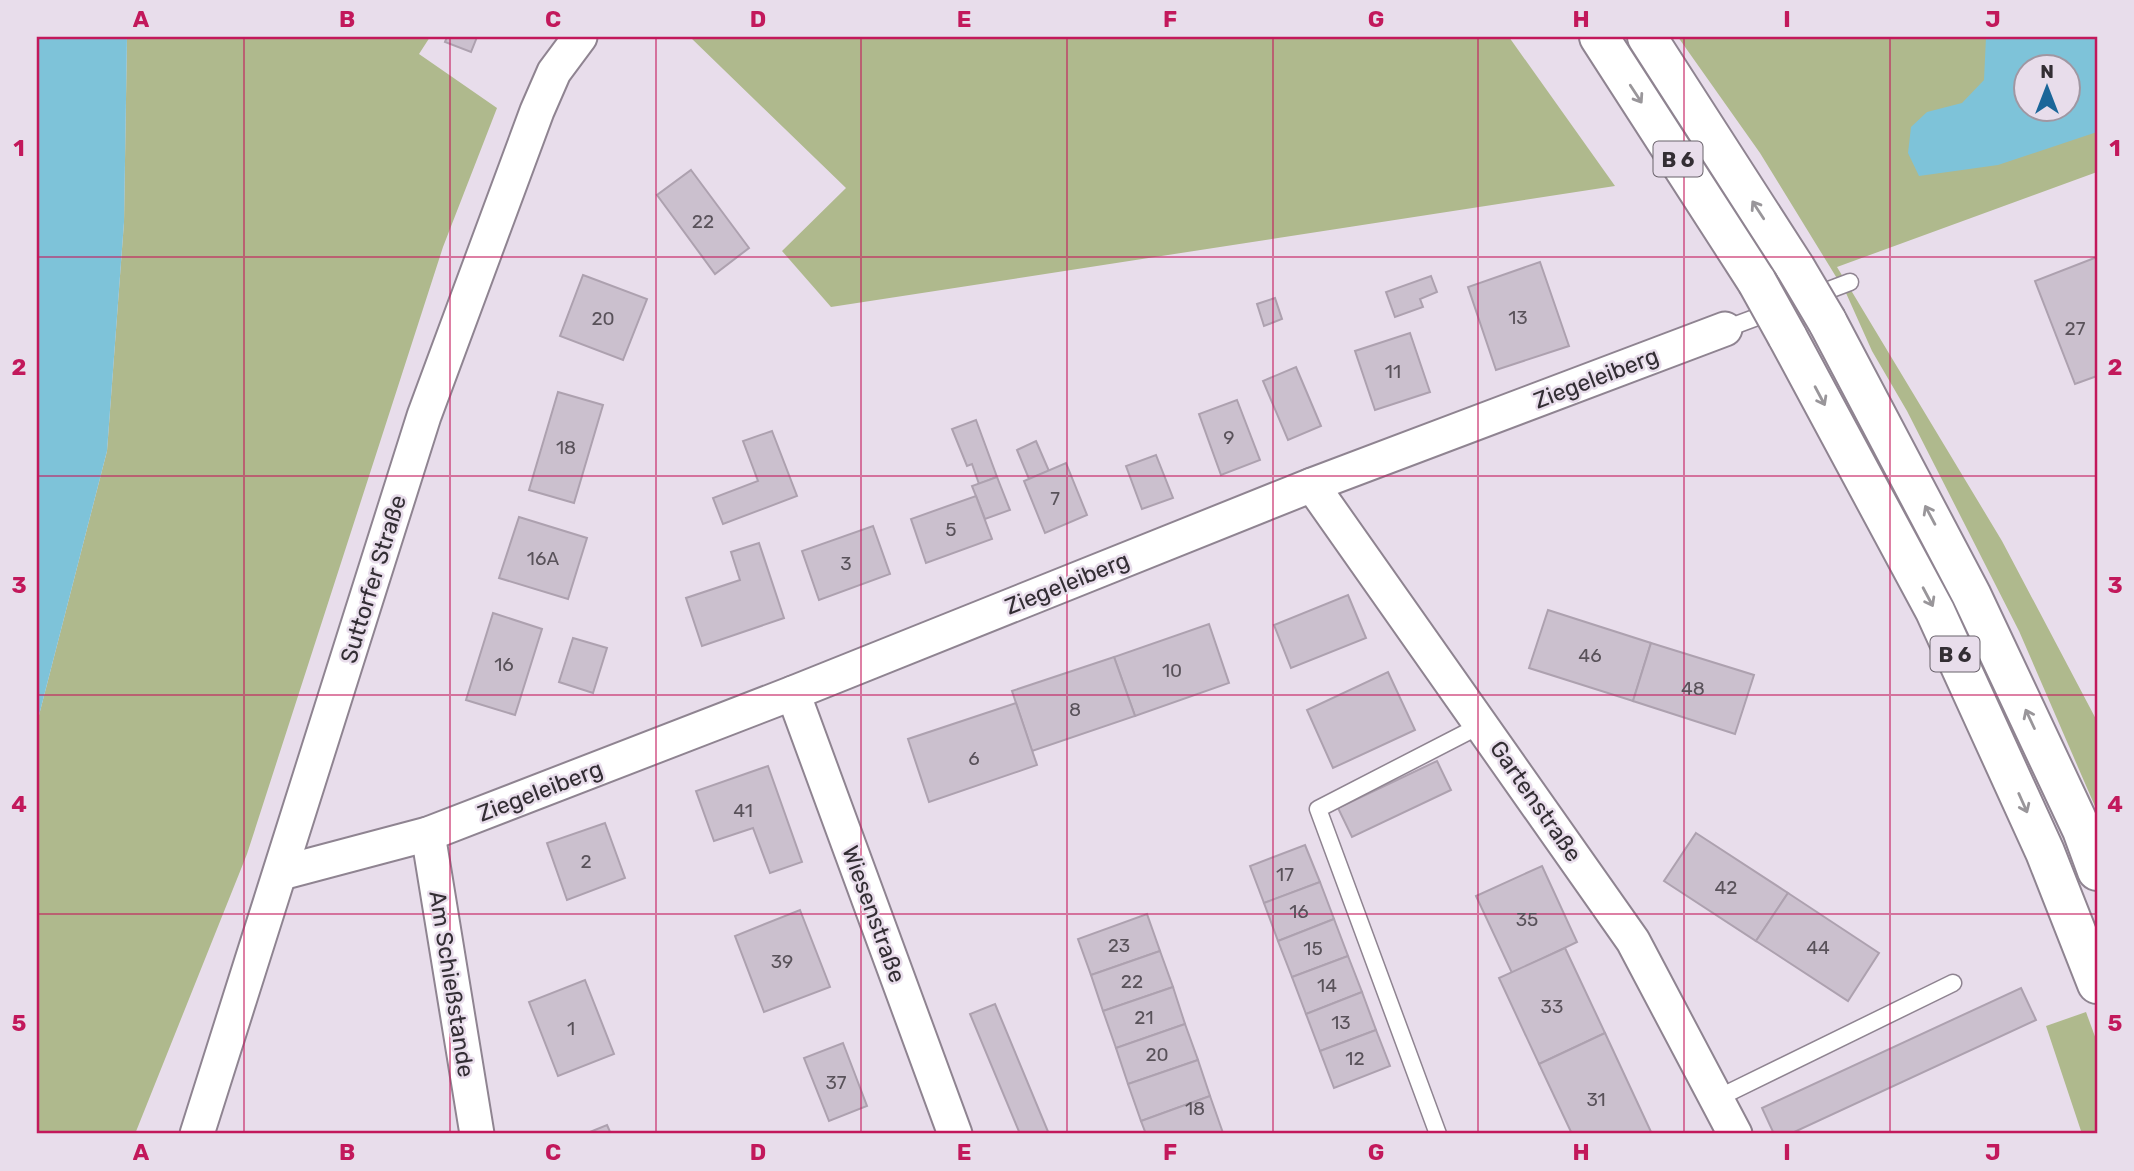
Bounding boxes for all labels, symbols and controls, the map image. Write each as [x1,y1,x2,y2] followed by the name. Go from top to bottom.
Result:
[133,5,150,33] text: A
[339,5,355,33] text: B
[545,5,561,33] text: C
[750,5,766,33] text: D
[957,5,971,33] text: E
[1163,5,1177,33] text: F
[1368,5,1384,33] text: G
[1572,5,1590,33] text: H
[1783,5,1791,33] text: I
[1985,5,2001,33] text: J
[2011,52,2082,122] north arrow
[2040,60,2054,83] text: N
[1629,84,1643,104] one-way arrow
[13,134,25,162] text: 1
[2109,134,2121,162] text: 1
[1654,142,1702,176] road number: B 6
[1751,200,1765,220] one-way arrow
[692,210,714,233] house number: 22
[1508,306,1528,329] house number: 13
[591,307,615,330] house number: 20
[2065,317,2086,340] house number: 27
[1530,341,1662,415] street label: Ziegeleiberg
[12,353,26,381] text: 2
[2108,353,2122,381] text: 2
[1385,360,1401,383] house number: 11
[1813,386,1827,406] one-way arrow
[1223,426,1235,449] house number: 9
[556,436,576,459] house number: 18
[1050,487,1060,510] house number: 7
[334,492,412,666] street label: Suttorfer Straße
[1922,505,1936,526] one-way arrow
[945,518,957,541] house number: 5
[1001,545,1133,621] street label: Ziegeleiberg
[527,547,559,570] house number: 16A
[840,552,852,575] house number: 3
[11,571,27,599] text: 3
[2107,571,2123,599] text: 3
[1922,586,1935,607] one-way arrow
[1930,636,1980,672] road number: B 6
[1578,644,1602,667] house number: 46
[494,653,514,676] house number: 16
[1162,659,1182,682] house number: 10
[1681,677,1705,700] house number: 48
[1069,698,1081,721] house number: 8
[2023,709,2036,731] one-way arrow
[1484,735,1588,867] street label: Gartenstraße
[968,747,980,770] house number: 6
[474,754,606,828] street label: Ziegeleiberg
[11,790,27,818] text: 4
[2107,790,2123,818] text: 4
[2017,792,2030,814] one-way arrow
[733,799,753,822] house number: 41
[836,842,912,986] street label: Wiesenstraße
[580,850,592,873] house number: 2
[1276,863,1294,886] house number: 17
[1715,876,1737,899] house number: 42
[423,889,481,1079] street label: Am Schießstande
[1289,900,1309,923] house number: 16
[1516,908,1538,931] house number: 35
[1108,934,1130,957] house number: 23
[1806,936,1830,959] house number: 44
[1303,937,1323,960] house number: 15
[771,950,793,973] house number: 39
[1121,970,1143,993] house number: 22
[1317,974,1337,997] house number: 14
[1541,995,1563,1018] house number: 33
[1134,1006,1154,1029] house number: 21
[12,1009,27,1037] text: 5
[2108,1009,2123,1037] text: 5
[1331,1011,1351,1034] house number: 13
[567,1017,575,1040] house number: 1
[1145,1043,1169,1066] house number: 20
[1345,1047,1365,1070] house number: 12
[825,1071,847,1094] house number: 37
[1586,1088,1606,1111] house number: 31
[1185,1097,1205,1120] house number: 18
[133,1138,150,1166] text: A
[339,1138,355,1166] text: B
[545,1138,561,1166] text: C
[750,1138,766,1166] text: D
[957,1138,971,1166] text: E
[1163,1138,1177,1166] text: F
[1368,1138,1384,1166] text: G
[1572,1138,1590,1166] text: H
[1783,1138,1791,1166] text: I
[1985,1138,2001,1166] text: J

